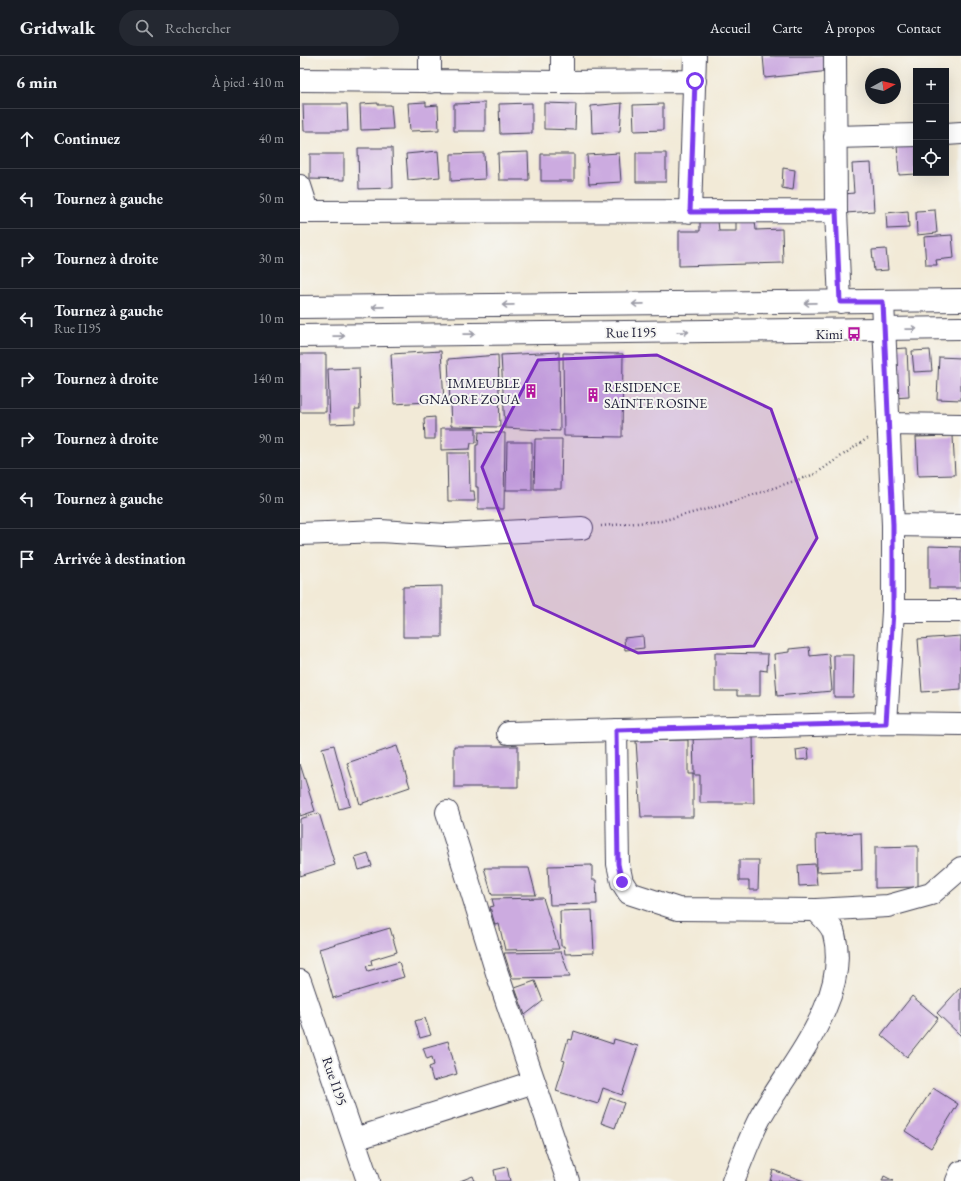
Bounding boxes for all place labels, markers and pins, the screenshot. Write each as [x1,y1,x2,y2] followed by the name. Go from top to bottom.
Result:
[816,325,844,343] place label: Kimi
[846,326,862,342] bus stop icon: Kimi
[419,374,520,408] place label: IMMEUBLE GNAORE ZOUA
[604,378,707,412] place label: RESIDENCE SAINTE ROSINE
[523,383,539,399] building icon: IMMEUBLE GNAORE ZOUA
[585,387,601,403] building icon: RESIDENCE SAINTE ROSINE

